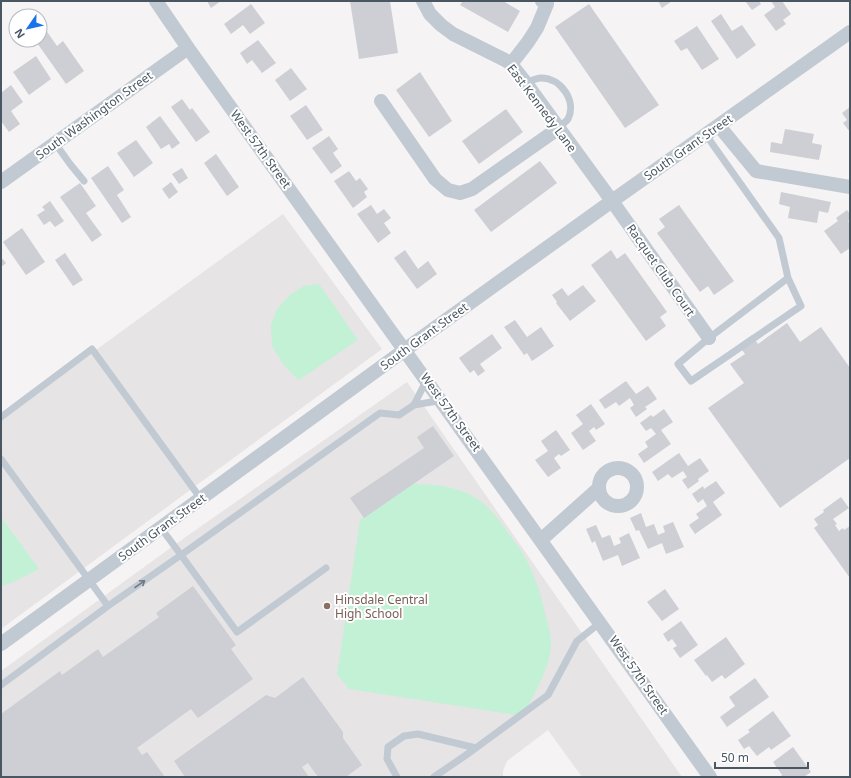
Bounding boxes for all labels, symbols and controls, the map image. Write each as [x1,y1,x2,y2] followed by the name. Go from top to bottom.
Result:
[8,8,48,48] north arrow
[11,26,28,42] text: N
[503,60,581,156] street label: East Kennedy Lane
[32,66,156,163] street label: South Washington Street
[227,106,296,192] street label: West 57th Street
[640,110,736,184] street label: South Grant Street
[623,220,700,320] street label: Racquet Club Court
[377,298,472,374] street label: South Grant Street
[417,369,486,455] street label: West 57th Street
[115,489,210,565] street label: South Grant Street
[134,580,145,588] one-way arrow
[335,591,428,622] place label: Hinsdale Central High School
[322,601,332,611] marker: Hinsdale Central High School
[605,632,673,719] street label: West 57th Street
[715,744,808,770] scale bar
[721,749,749,766] text: 50 m

